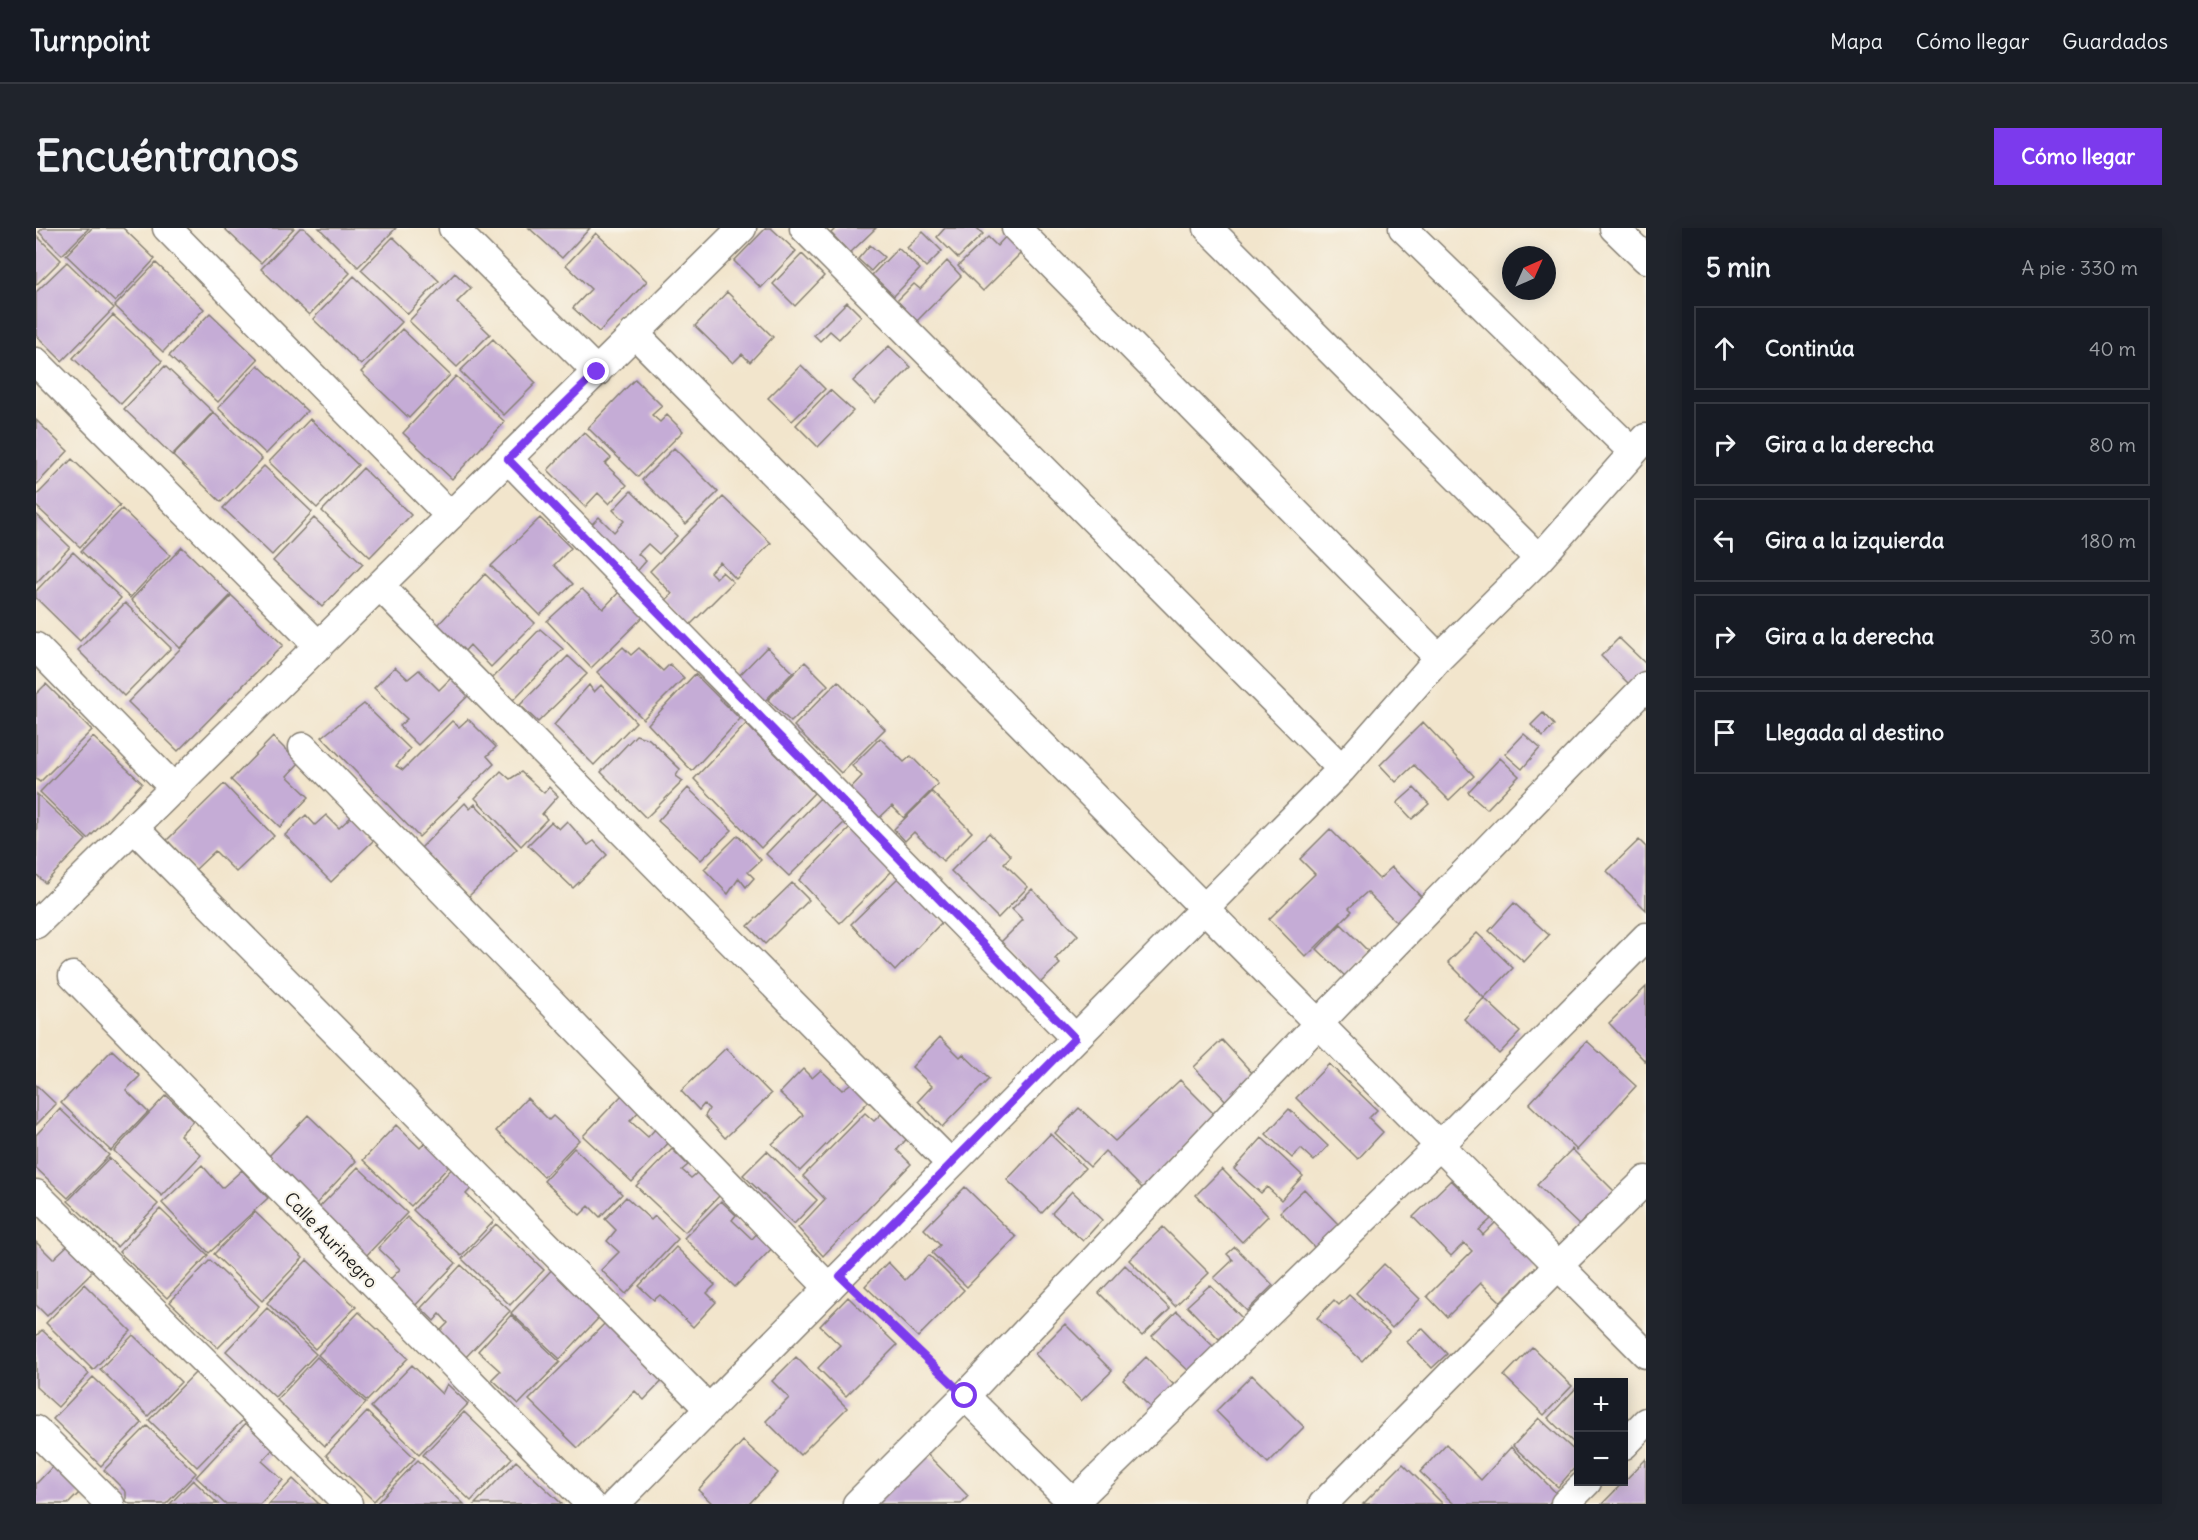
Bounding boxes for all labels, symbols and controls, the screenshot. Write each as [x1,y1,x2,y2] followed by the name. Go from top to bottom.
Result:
[30,23,150,59] text: Turnpoint
[1830,28,1883,55] text: Mapa
[1916,28,2029,55] text: Cómo llegar
[2062,28,2168,55] text: Guardados
[1994,128,2162,185] button: Cómo llegar
[36,130,299,182] text: Encuéntranos
[1502,246,1556,300] north arrow
[1706,251,1771,284] text: 5 min
[2022,255,2138,280] text: A pie · 330 m
[1708,332,1741,365] icon: ahead
[1765,334,1854,362] text: Continúa
[2089,336,2136,361] text: 40 m
[583,358,609,384] route end
[1708,428,1741,461] icon: right
[1765,430,1934,458] text: Gira a la derecha
[2089,432,2136,457] text: 80 m
[1708,524,1741,557] icon: left
[1765,526,1944,554] text: Gira a la izquierda
[2081,528,2136,553] text: 180 m
[1708,620,1741,653] icon: right
[1765,622,1934,650] text: Gira a la derecha
[2089,624,2136,649] text: 30 m
[1708,716,1741,749] icon: arrive
[1765,718,1944,746] text: Llegada al destino
[279,1187,383,1293] street label: Calle Aurinegro
[1574,1378,1628,1486] map controls
[1574,1378,1628,1432] button: +
[951,1382,977,1408] route start
[1574,1432,1628,1486] button: −

